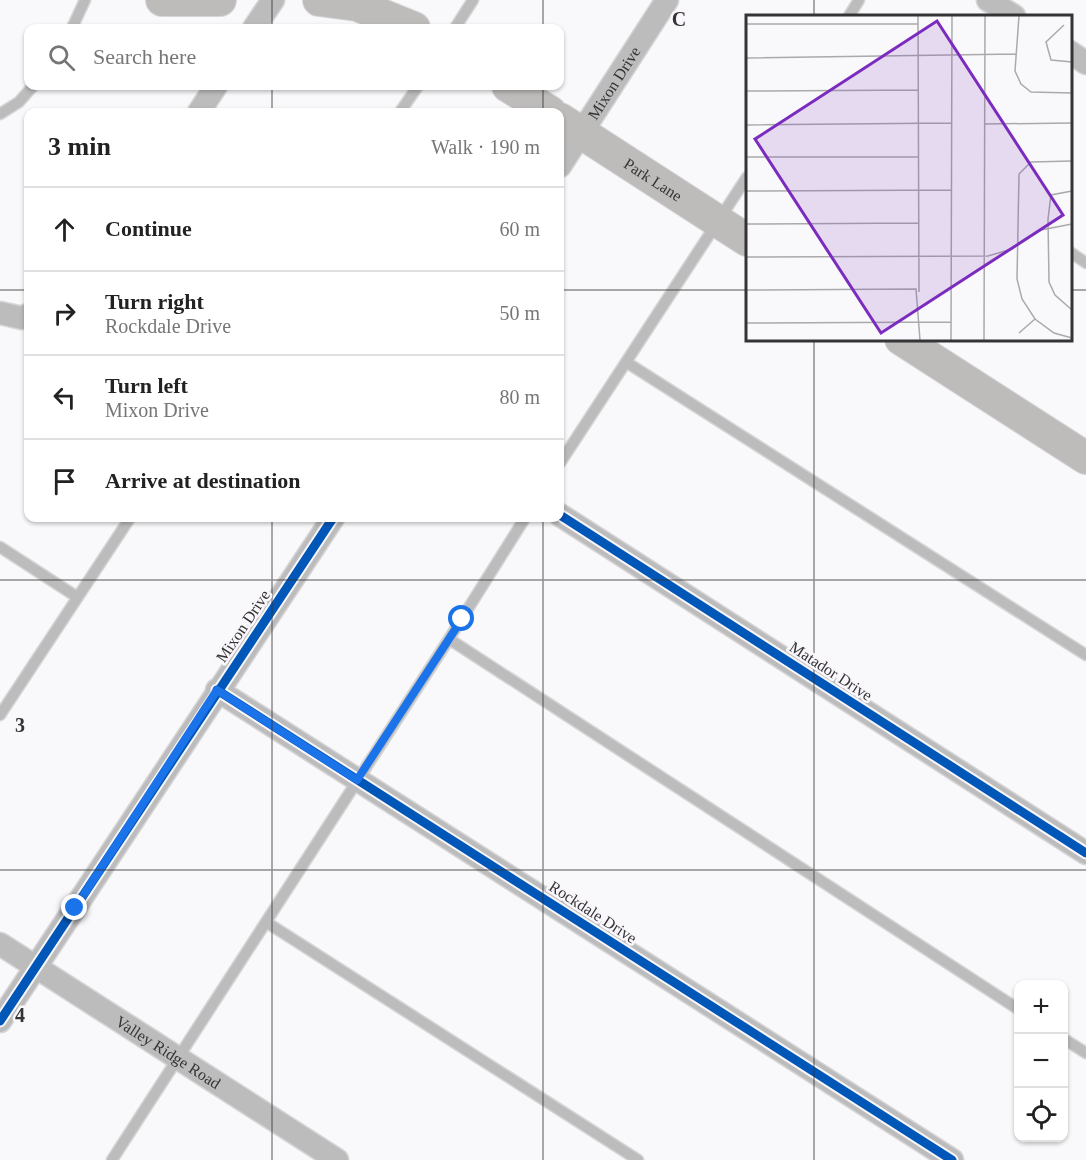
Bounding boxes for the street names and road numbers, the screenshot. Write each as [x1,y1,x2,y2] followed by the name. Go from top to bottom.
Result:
[584,43,643,122] street label: Mixon Drive
[621,154,685,204] street label: Park Lane
[213,587,273,665] street label: Mixon Drive
[787,638,875,704] street label: Matador Drive
[546,877,640,947] street label: Rockdale Drive
[113,1012,224,1092] street label: Valley Ridge Road

